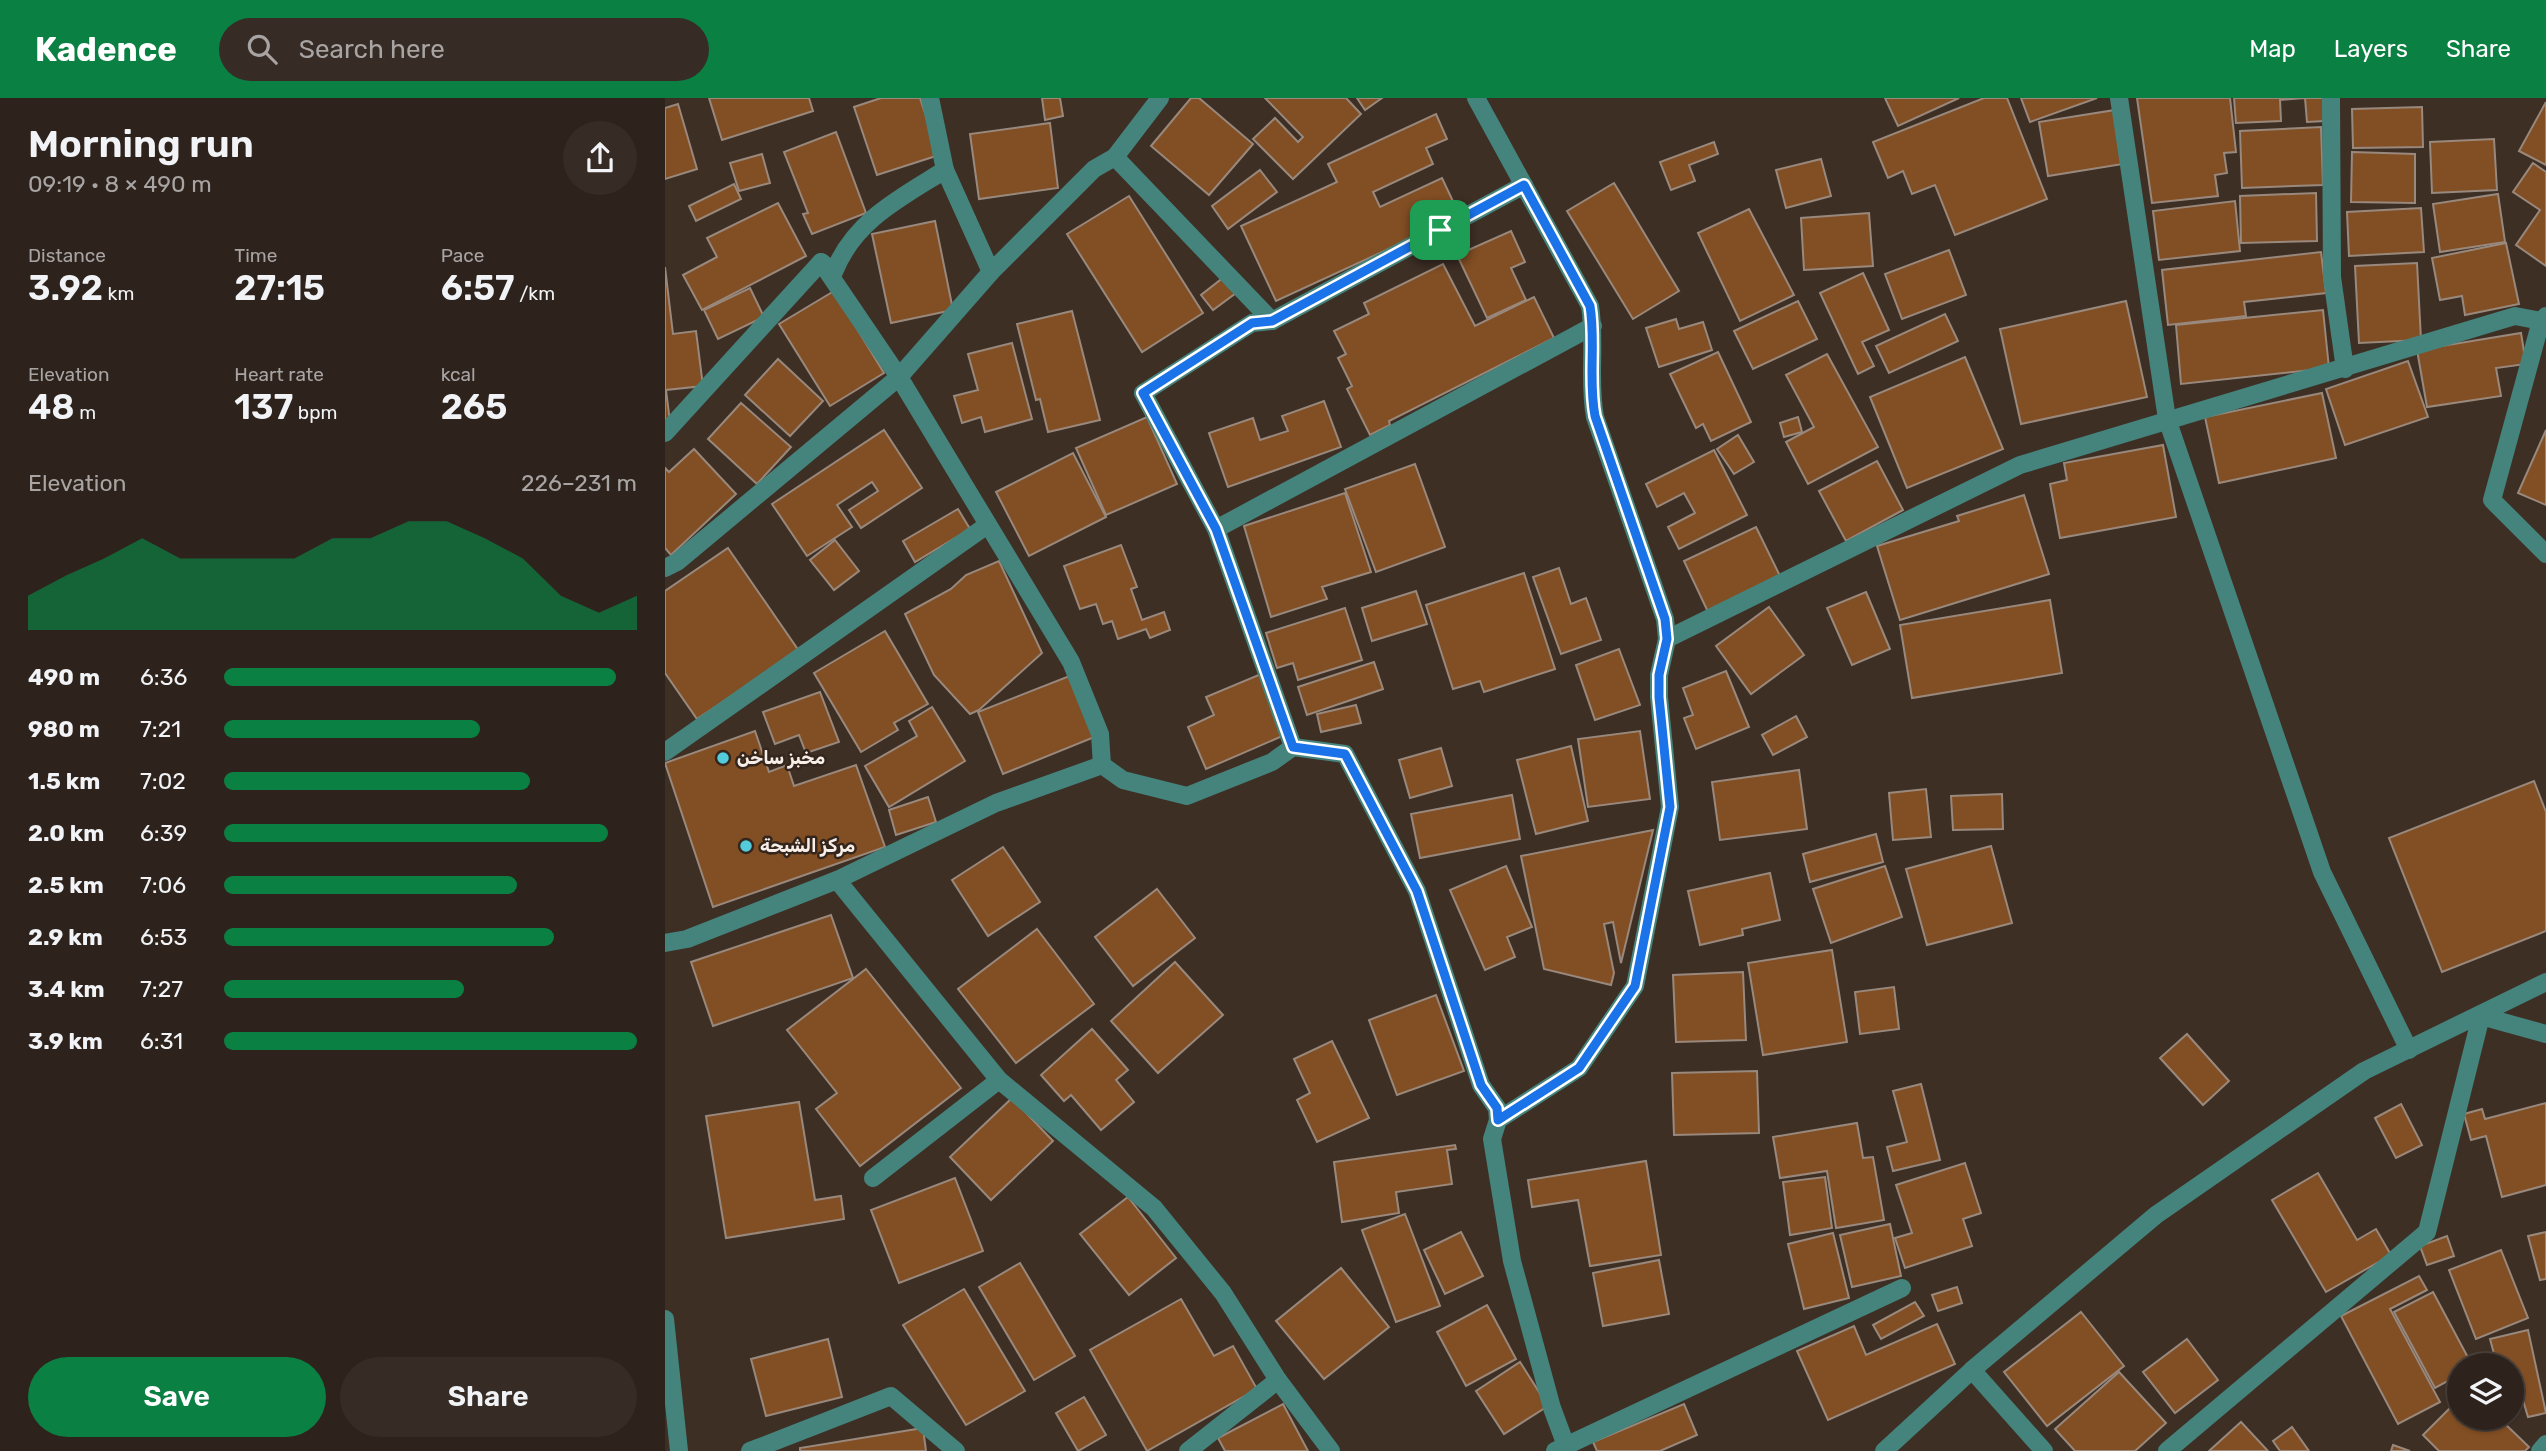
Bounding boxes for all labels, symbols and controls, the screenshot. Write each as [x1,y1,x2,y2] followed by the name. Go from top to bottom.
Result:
[219,18,709,81] search box
[35,30,177,69] text: Kadence
[243,30,281,68] icon: search
[299,34,445,65] text: Search here
[2249,35,2296,63] text: Map
[2334,35,2408,63] text: Layers
[2446,35,2511,63] text: Share
[28,121,254,167] text: Morning run
[563,121,637,195] button: share
[28,170,212,198] text: 09:19 · 8 × 490 m
[1410,200,1470,260] pin
[1421,211,1459,249] icon: arrive
[28,244,106,267] text: Distance
[234,244,277,267] text: Time
[441,244,484,267] text: Pace
[28,267,103,309] text: 3.92
[234,267,325,309] text: 27:15
[441,267,515,309] text: 6:57
[103,282,134,305] text: km
[515,282,555,305] text: /km
[28,363,109,386] text: Elevation
[234,363,324,386] text: Heart rate
[441,363,476,386] text: kcal
[28,386,75,428] text: 48
[234,386,293,428] text: 137
[441,386,507,428] text: 265
[75,401,96,424] text: m
[293,401,337,424] text: bpm
[28,469,127,497] text: Elevation
[521,469,637,497] text: 226–231 m
[28,663,100,691] text: 490 m
[140,663,187,691] text: 6:36
[28,715,100,743] text: 980 m
[140,715,181,743] text: 7:21
[737,747,825,769] place label: مخبز ساخن
[715,750,731,766] marker: مخبز ساخن
[28,767,100,795] text: 1.5 km
[140,767,186,795] text: 7:02
[28,819,104,847] text: 2.0 km
[140,819,187,847] text: 6:39
[760,835,855,857] place label: مركز الشبحة
[738,838,754,854] marker: مركز الشبحة
[28,871,104,899] text: 2.5 km
[140,871,186,899] text: 7:06
[28,923,103,951] text: 2.9 km
[140,923,187,951] text: 6:53
[28,975,105,1003] text: 3.4 km
[140,975,183,1003] text: 7:27
[28,1027,103,1055] text: 3.9 km
[140,1027,183,1055] text: 6:31
[2447,1353,2524,1430] map controls
[2447,1353,2524,1430] button: layers
[28,1357,326,1437] button: Save
[340,1357,637,1437] button: Share

